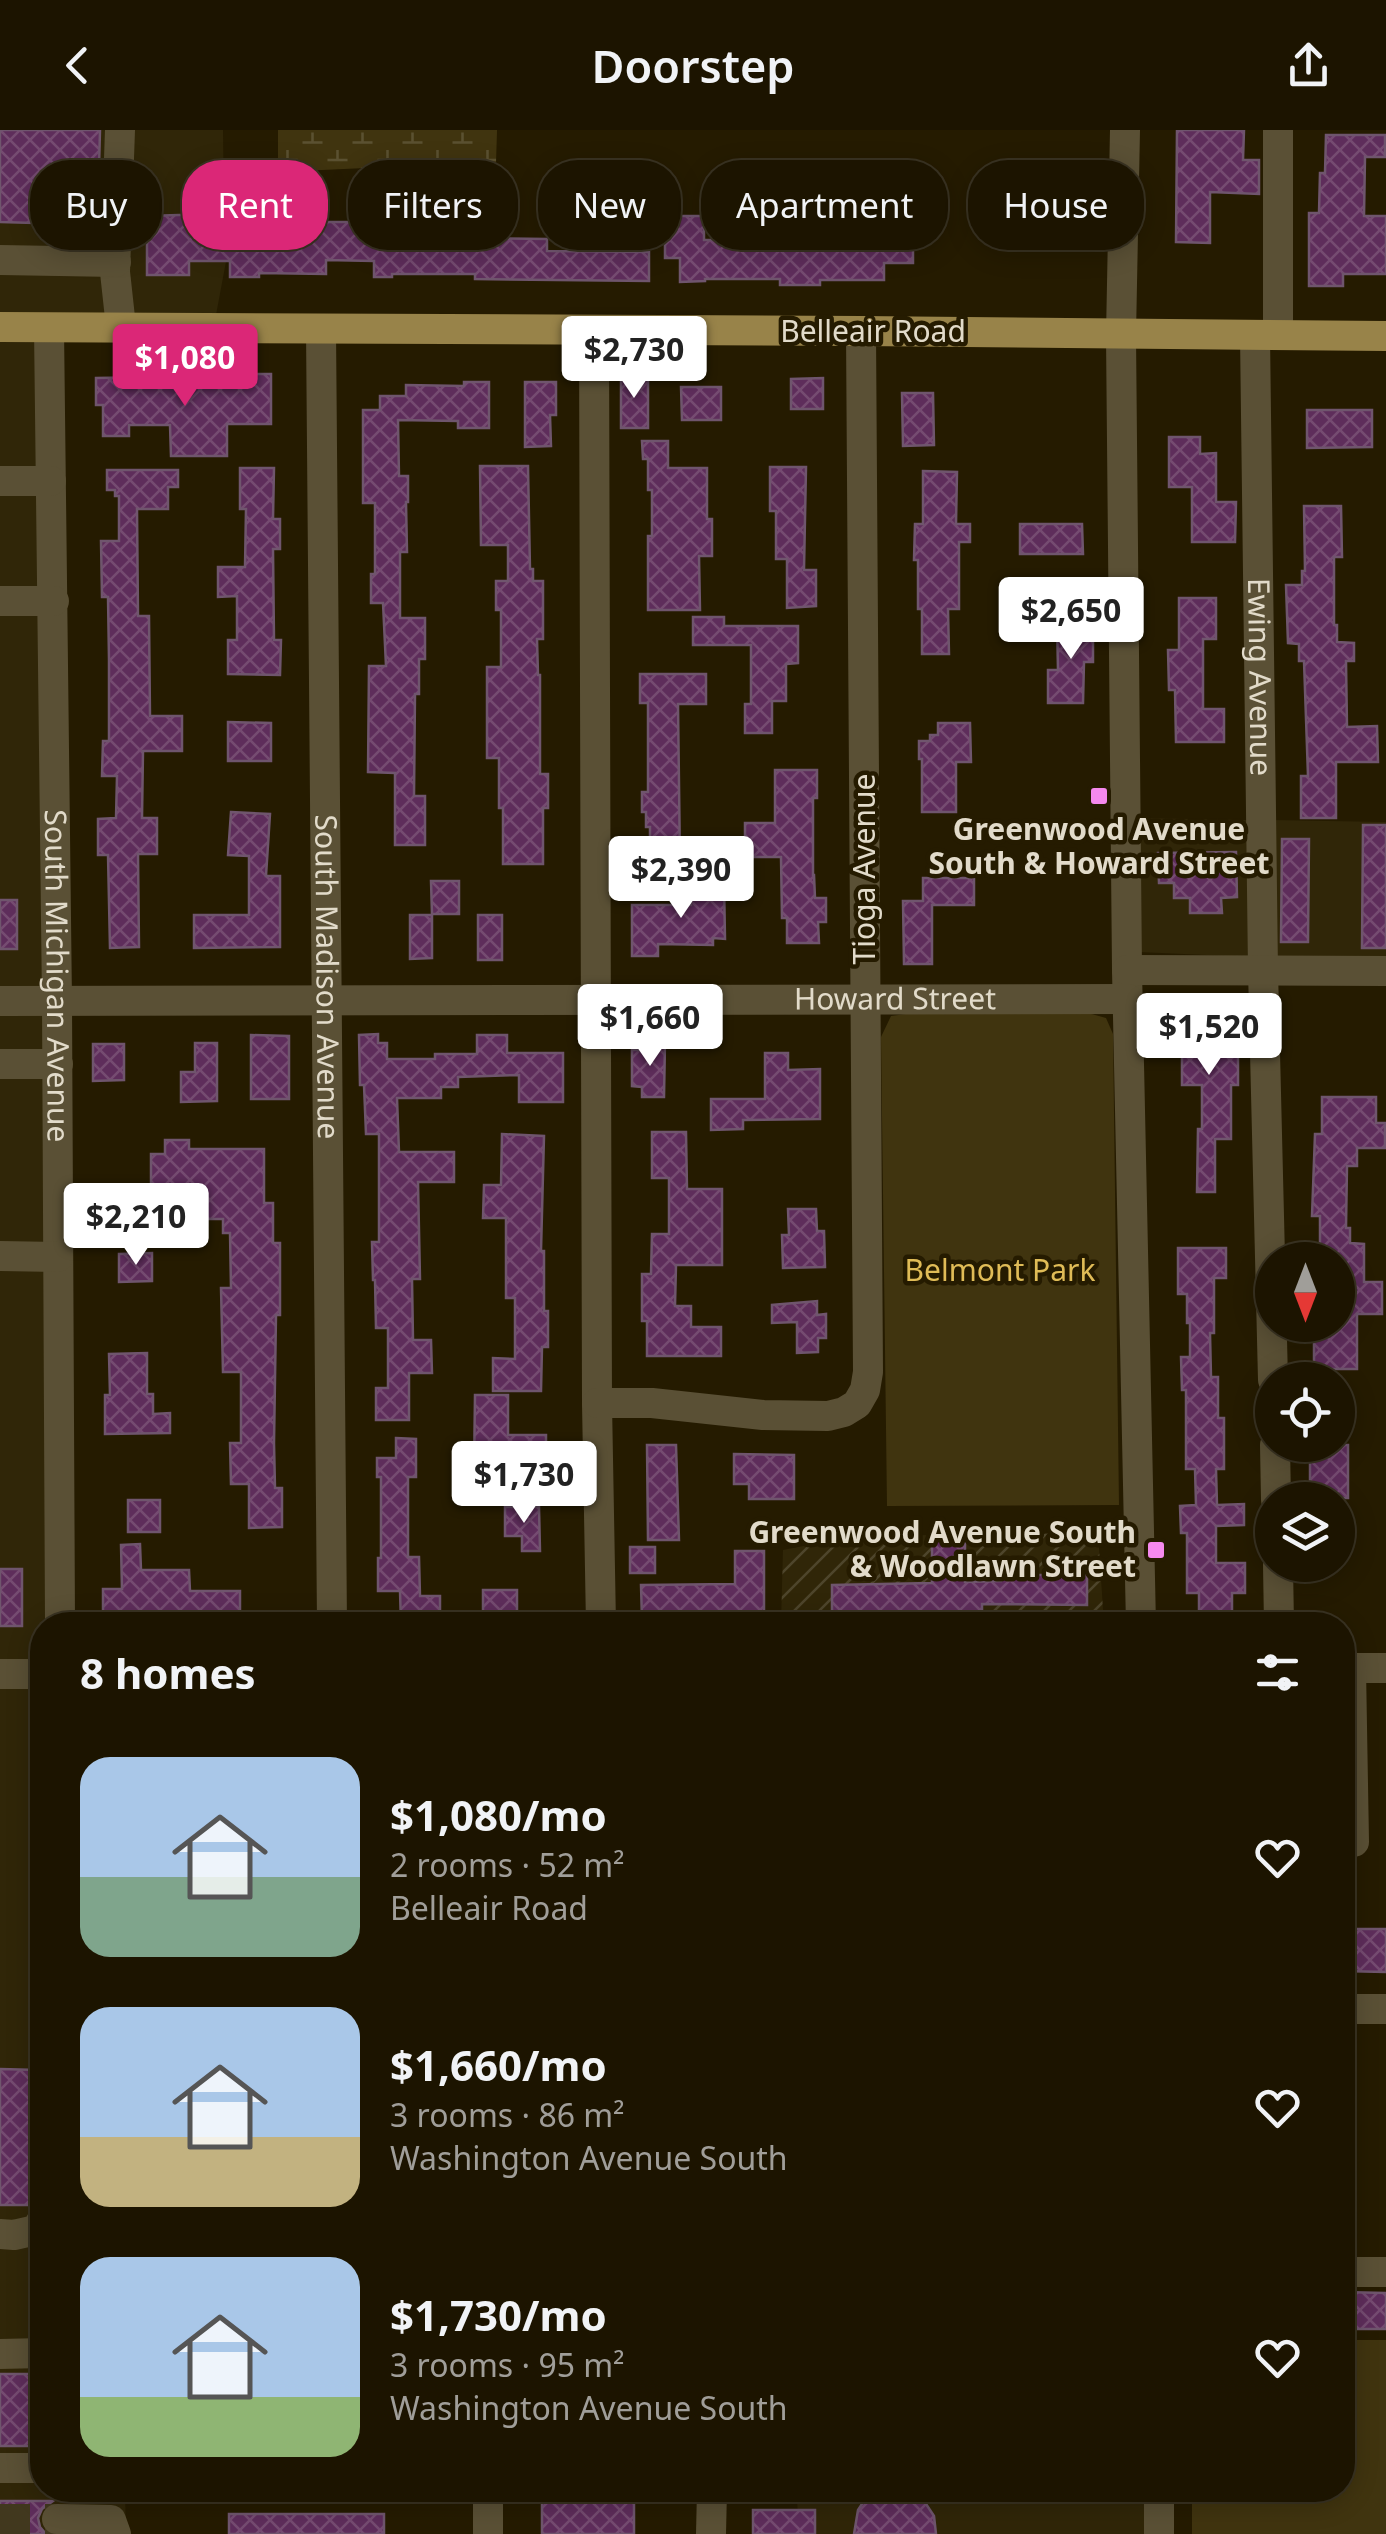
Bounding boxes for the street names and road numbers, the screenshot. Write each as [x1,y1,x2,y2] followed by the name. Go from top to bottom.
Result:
[780,310,966,351] street label: Belleair Road
[1239,578,1283,776] street label: Ewing Avenue
[843,774,884,964] street label: Tioga Avenue
[36,809,80,1143] street label: South Michigan Avenue
[306,814,350,1140] street label: South Madison Avenue
[794,977,996,1019] street label: Howard Street

